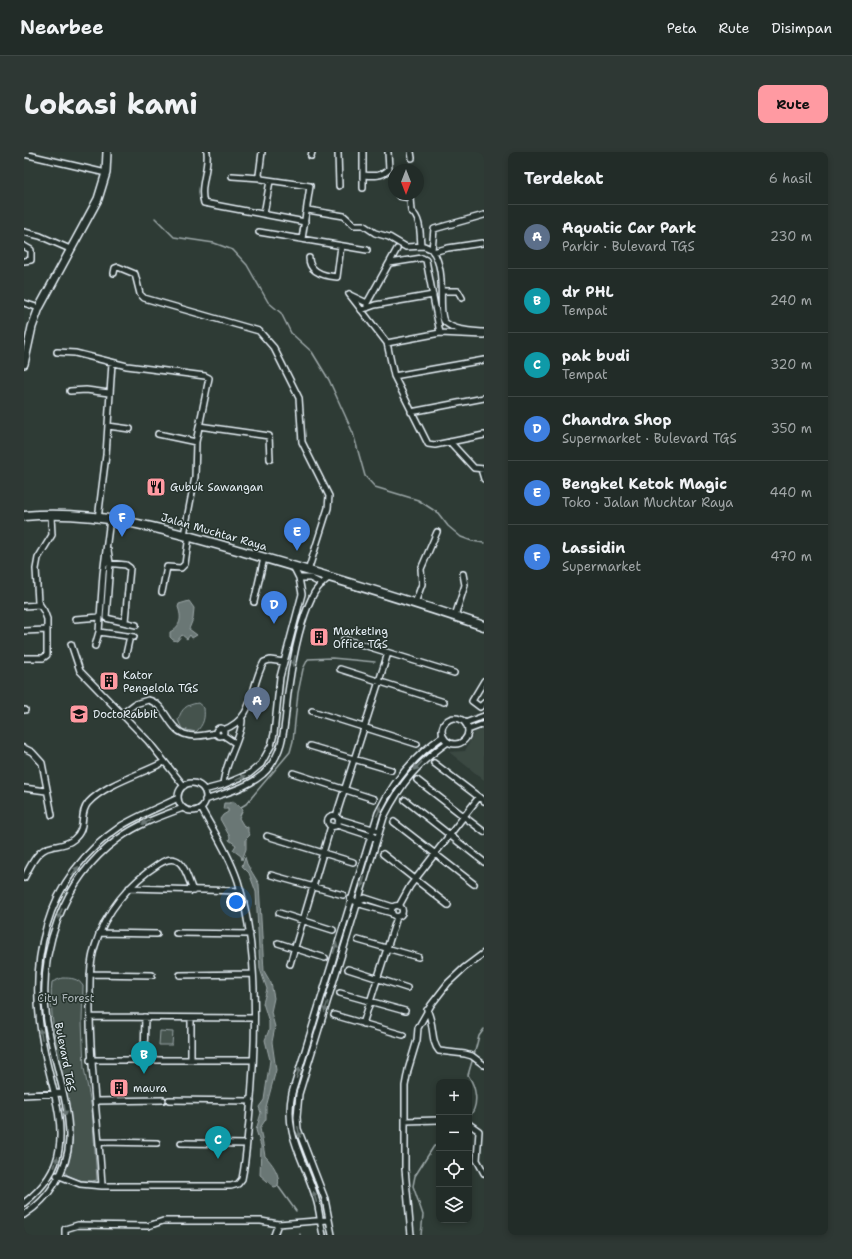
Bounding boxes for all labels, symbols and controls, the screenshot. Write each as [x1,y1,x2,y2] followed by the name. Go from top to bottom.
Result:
[20,15,104,40] text: Nearbee
[667,19,696,37] text: Peta
[718,19,749,37] text: Rute
[771,19,832,37] text: Disimpan
[24,85,198,123] text: Lokasi kami
[758,85,828,123] button: Rute
[388,164,424,200] north arrow
[524,167,604,189] text: Terdekat
[769,170,812,187] text: 6 hasil
[562,218,696,238] text: Aquatic Car Park
[532,228,542,245] text: A
[770,228,812,245] text: 230 m
[562,238,695,255] text: Parkir · Bulevard TGS
[562,282,614,302] text: dr PHL
[533,292,541,309] text: B
[770,292,812,309] text: 240 m
[562,302,608,319] text: Tempat
[562,346,630,366] text: pak budi
[533,356,541,373] text: C
[770,356,812,373] text: 320 m
[562,366,608,383] text: Tempat
[562,410,671,430] text: Chandra Shop
[532,420,542,437] text: D
[771,420,812,437] text: 350 m
[562,430,737,447] text: Supermarket · Bulevard TGS
[562,474,727,494] text: Bengkel Ketok Magic
[145,476,167,498] restaurant icon: Gubuk Sawangan
[170,480,263,495] place label: Gubuk Sawangan
[533,484,541,501] text: E
[770,484,812,501] text: 440 m
[562,494,733,511] text: Toko · Jalan Muchtar Raya
[109,504,135,537] pin: F
[159,510,269,554] street label: Jalan Muchtar Raya
[284,518,310,551] pin: E
[562,538,625,558] text: Lassidin
[533,548,541,565] text: F
[770,548,812,565] text: 470 m
[562,558,641,575] text: Supermarket
[261,591,287,624] pin: D
[333,624,388,652] place label: Marketing Office TGS
[308,626,330,648] building icon: Marketing Office TGS
[291,655,297,667] one-way arrow
[123,668,198,696] place label: Kator Pengelola TGS
[98,670,120,692] building icon: Kator Pengelola TGS
[244,687,270,720] pin: A
[68,703,90,725] school or university icon: DoctoRabbit
[93,707,158,722] place label: DoctoRabbit
[413,761,423,771] one-way arrow
[235,775,247,781] one-way arrow
[375,805,382,817] one-way arrow
[142,819,153,825] one-way arrow
[70,866,79,877] one-way arrow
[360,877,366,889] one-way arrow
[226,892,246,912] your location
[57,908,63,920] one-way arrow
[332,942,338,954] one-way arrow
[37,991,95,1006] park label: City Forest
[323,1001,329,1013] one-way arrow
[51,1021,79,1093] street label: Bulevard TGS
[37,1028,43,1041] one-way arrow
[131,1041,157,1074] pin: B
[295,1066,301,1078] one-way arrow
[108,1077,130,1099] building icon: maura
[436,1079,472,1223] map controls
[436,1079,472,1115] button: +
[133,1081,167,1096] place label: maura
[63,1104,69,1116] one-way arrow
[436,1115,472,1151] button: −
[205,1126,231,1159] pin: C
[297,1126,303,1139] one-way arrow
[436,1151,472,1187] button: locate
[53,1156,59,1168] one-way arrow
[436,1187,472,1223] button: layers
[312,1191,318,1203] one-way arrow

